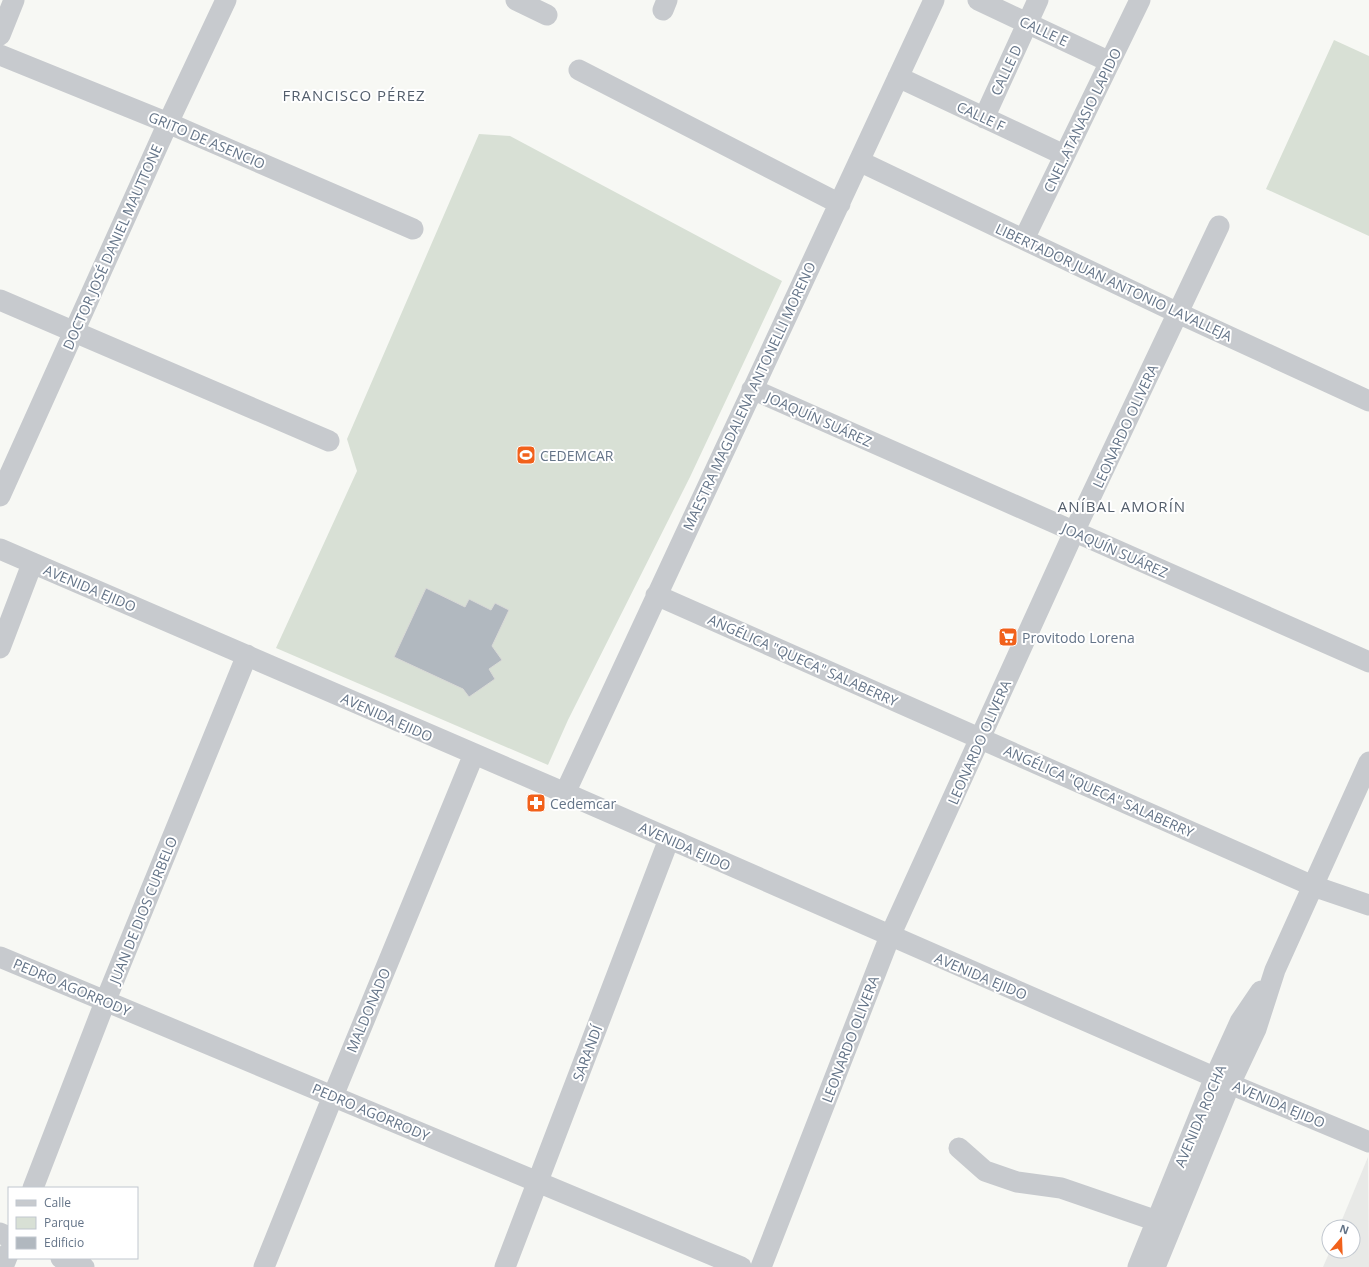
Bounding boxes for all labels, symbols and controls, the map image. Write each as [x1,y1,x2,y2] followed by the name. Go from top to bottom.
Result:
[1017,12,1071,50] street label: CALLE E
[986,42,1026,98] street label: CALLE D
[1039,44,1125,195] street label: CNEL.ATANASIO LAPIDO
[282,85,426,105] district label: FRANCISCO PÉREZ
[954,97,1008,135] street label: CALLE F
[146,107,268,173] street label: GRITO DE ASENCIO
[58,141,166,353] street label: DOCTOR JOSÉ DANIEL MAUTTONE
[993,219,1235,345] street label: LIBERTADOR JUAN ANTONIO LAVALLEJA
[678,259,820,533] street label: MAESTRA MAGDALENA ANTONELLI MORENO
[1088,361,1162,491] street label: LEONARDO OLIVERA
[761,386,875,451] street label: JOAQUÍN SUÁREZ
[515,444,537,466] sports icon: CEDEMCAR
[540,446,614,465] place label: CEDEMCAR
[1058,496,1186,516] district label: ANÍBAL AMORÍN
[1057,517,1171,582] street label: JOAQUÍN SUÁREZ
[41,560,139,616] street label: AVENIDA EJIDO
[705,609,901,711] street label: ANGÉLICA "QUECA" SALABERRY
[997,626,1019,648] supermarket icon: Provitodo Lorena
[1022,628,1135,647] place label: Provitodo Lorena
[943,677,1015,807] street label: LEONARDO OLIVERA
[338,688,436,746] street label: AVENIDA EJIDO
[1001,740,1197,842] street label: ANGÉLICA "QUECA" SALABERRY
[525,792,547,814] pharmacy icon: Cedemcar
[550,794,617,813] place label: Cedemcar
[636,817,734,875] street label: AVENIDA EJIDO
[104,833,181,988] street label: JUAN DE DIOS CURBELO
[932,948,1030,1004] street label: AVENIDA EJIDO
[10,954,134,1020] street label: PEDRO AGORRODY
[342,965,394,1055] street label: MALDONADO
[817,973,883,1105] street label: LEONARDO OLIVERA
[568,1022,606,1084] street label: SARANDÍ
[1170,1062,1230,1170] street label: AVENIDA ROCHA
[1230,1076,1328,1132] street label: AVENIDA EJIDO
[309,1079,433,1145] street label: PEDRO AGORRODY
[8,1187,138,1259] legend
[44,1194,71,1211] text: Calle
[44,1214,84,1231] text: Parque
[1321,1219,1361,1259] north arrow
[1338,1221,1351,1238] text: N
[44,1234,84,1251] text: Edificio

